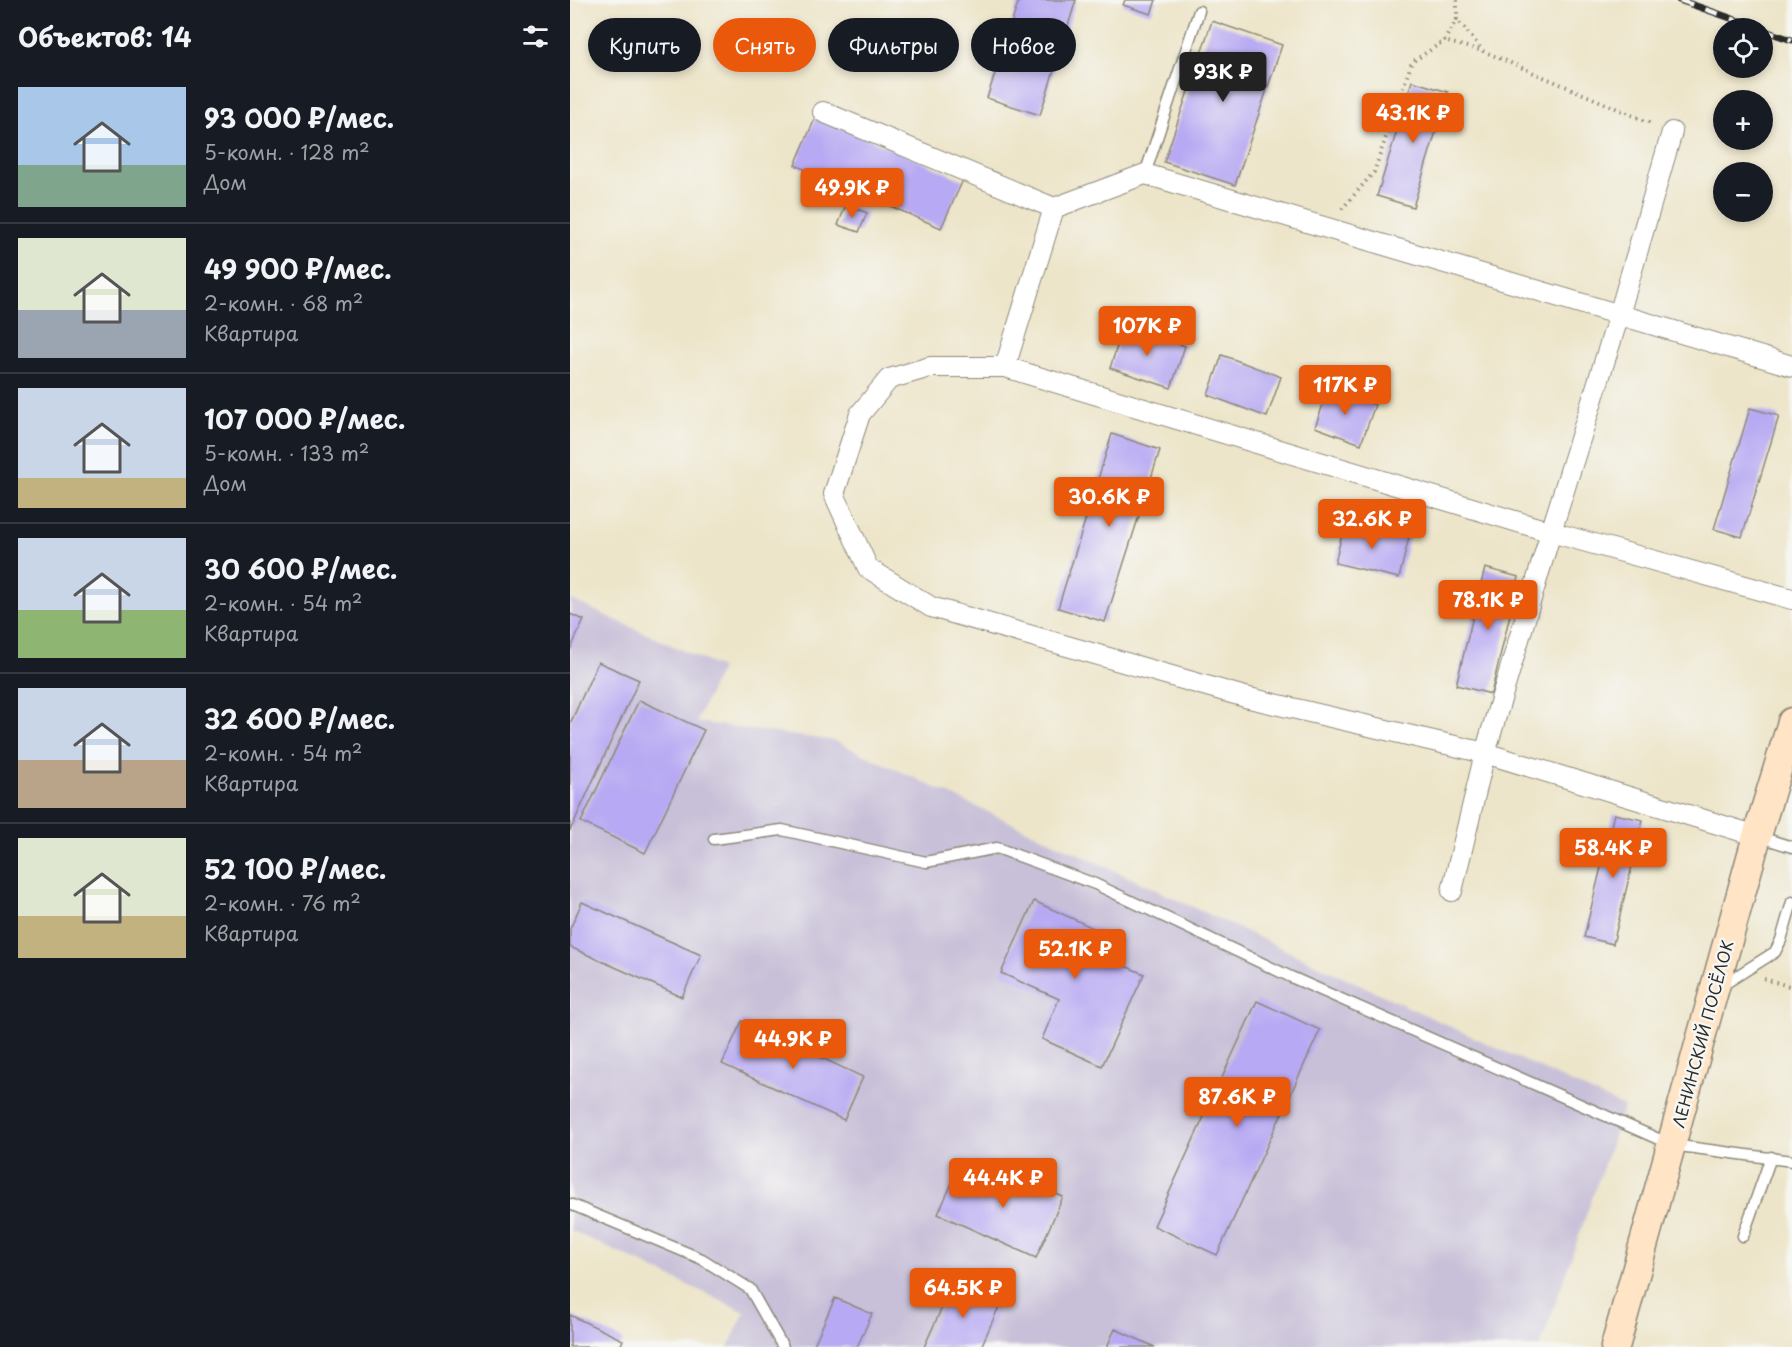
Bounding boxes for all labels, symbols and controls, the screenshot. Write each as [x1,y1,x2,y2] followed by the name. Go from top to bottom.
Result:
[18,17,192,56] text: Объектов: 14
[588,18,701,72] chip: Купить
[713,18,816,72] chip: Снять
[828,18,959,72] chip: Фильтры
[971,18,1076,72] chip: Новое
[1713,18,1773,222] map controls
[1713,18,1773,78] button: locate
[519,20,552,53] icon: filters
[1181,52,1265,103] pin: 93K ₽
[1193,56,1253,86] text: 93K ₽
[1713,90,1773,150] button: +
[1358,93,1468,144] pin: 43.1K ₽
[1376,97,1450,127] text: 43.1K ₽
[204,98,394,137] text: 93 000 ₽/мес.
[66,111,138,183] icon: home
[204,137,370,167] text: 5-комн. · 128 m²
[1713,162,1773,222] button: −
[204,167,247,197] text: Дом
[797,168,907,219] pin: 49.9K ₽
[815,172,889,202] text: 49.9K ₽
[204,249,392,288] text: 49 900 ₽/мес.
[66,262,138,334] icon: home
[204,288,363,318] text: 2-комн. · 68 m²
[1098,306,1196,357] pin: 107K ₽
[1113,310,1181,340] text: 107K ₽
[204,318,298,348] text: Квартира
[1296,365,1394,416] pin: 117K ₽
[1313,369,1377,399] text: 117K ₽
[204,399,405,438] text: 107 000 ₽/мес.
[66,412,138,484] icon: home
[204,438,369,468] text: 5-комн. · 133 m²
[204,468,247,498] text: Дом
[1054,477,1164,528] pin: 30.6K ₽
[1068,481,1150,511] text: 30.6K ₽
[1317,499,1427,550] pin: 32.6K ₽
[1332,503,1412,533] text: 32.6K ₽
[204,549,397,588] text: 30 600 ₽/мес.
[66,562,138,634] icon: home
[1433,580,1543,631] pin: 78.1K ₽
[1452,584,1524,614] text: 78.1K ₽
[204,588,362,618] text: 2-комн. · 54 m²
[204,618,298,648] text: Квартира
[204,699,395,738] text: 32 600 ₽/мес.
[66,712,138,784] icon: home
[204,738,362,768] text: 2-комн. · 54 m²
[204,768,298,798] text: Квартира
[1558,828,1668,879] pin: 58.4K ₽
[1574,832,1652,862] text: 58.4K ₽
[204,849,386,888] text: 52 100 ₽/мес.
[66,862,138,934] icon: home
[204,888,361,918] text: 2-комн. · 76 m²
[204,918,298,948] text: Квартира
[1020,929,1130,980] pin: 52.1K ₽
[1038,933,1112,963] text: 52.1K ₽
[1665,937,1739,1130] street label: ЛЕНИНСКИЙ ПОСЁЛОК
[738,1019,848,1070] pin: 44.9K ₽
[754,1023,832,1053] text: 44.9K ₽
[1182,1077,1292,1128] pin: 87.6K ₽
[1198,1081,1276,1111] text: 87.6K ₽
[948,1158,1058,1209] pin: 44.4K ₽
[963,1162,1043,1192] text: 44.4K ₽
[908,1268,1018,1319] pin: 64.5K ₽
[924,1272,1002,1302] text: 64.5K ₽

